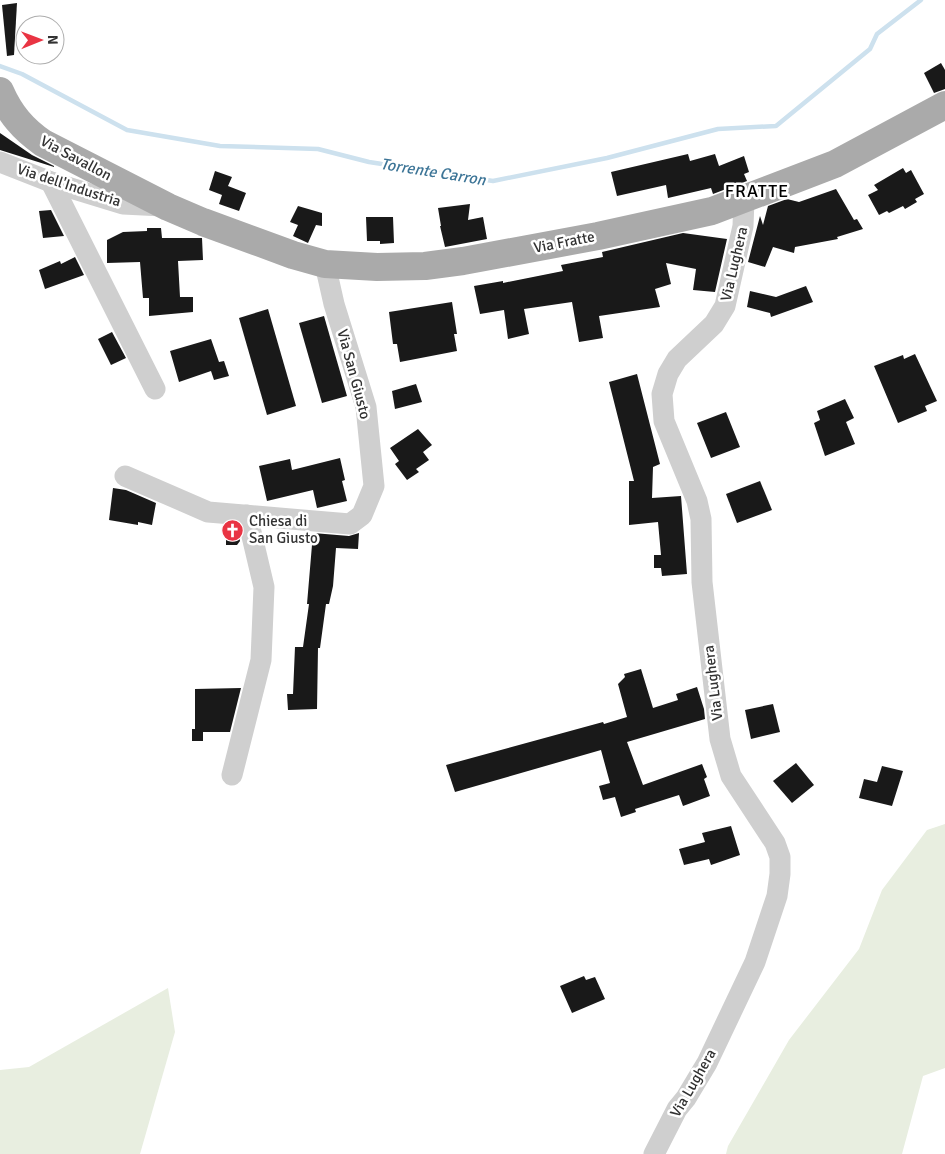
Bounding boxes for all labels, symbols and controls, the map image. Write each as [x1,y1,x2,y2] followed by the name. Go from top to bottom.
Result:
[15,15,65,65] north arrow
[44,35,61,45] text: N
[37,132,115,184] street label: Via Savallon
[379,154,488,190] water label: Torrente Carron
[15,160,123,210] street label: Via dell'Industria
[725,180,789,202] district label: FRATTE
[717,225,751,303] street label: Via Lughera
[532,227,596,257] street label: Via Fratte
[333,327,375,421] street label: Via San Giusto
[249,512,318,547] place label: Chiesa di San Giusto
[221,518,245,542] church icon: Chiesa di San Giusto
[699,644,727,722] street label: Via Lughera
[666,1046,720,1120] street label: Via Lughera

